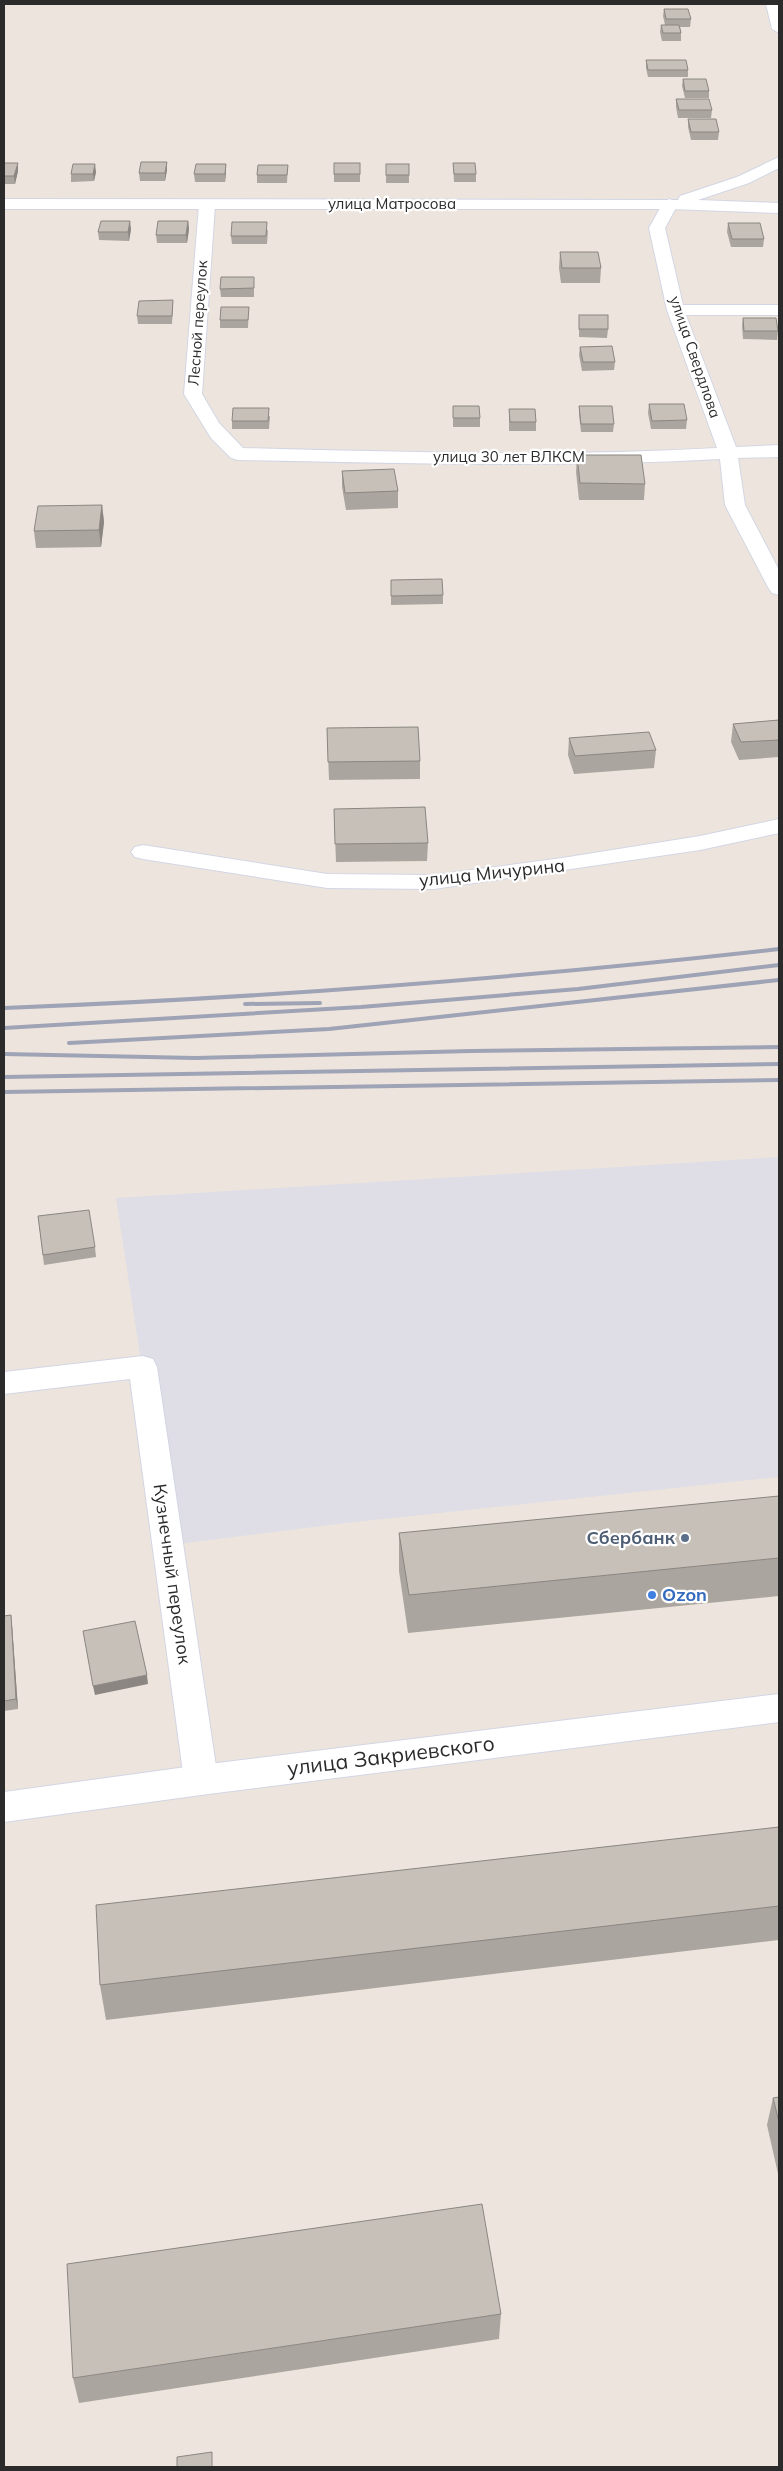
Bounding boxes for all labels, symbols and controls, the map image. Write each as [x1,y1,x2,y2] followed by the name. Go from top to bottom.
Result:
[328,194,456,213] street label: улица Матросова
[184,259,211,386] street label: Лесной переулок
[666,293,725,420] street label: улица Свердлова
[433,447,585,466] street label: улица 30 лет ВЛКСМ
[418,853,566,892] street label: улица Мичурина
[148,1482,197,1666] street label: Кузнечный переулок
[586,1526,676,1549] place label: Сбербанк
[679,1532,691,1544] marker: Сбербанк
[662,1583,707,1606] place label: Ozon
[646,1589,658,1601] marker: Ozon
[286,1729,496,1781] street label: улица Закриевского

